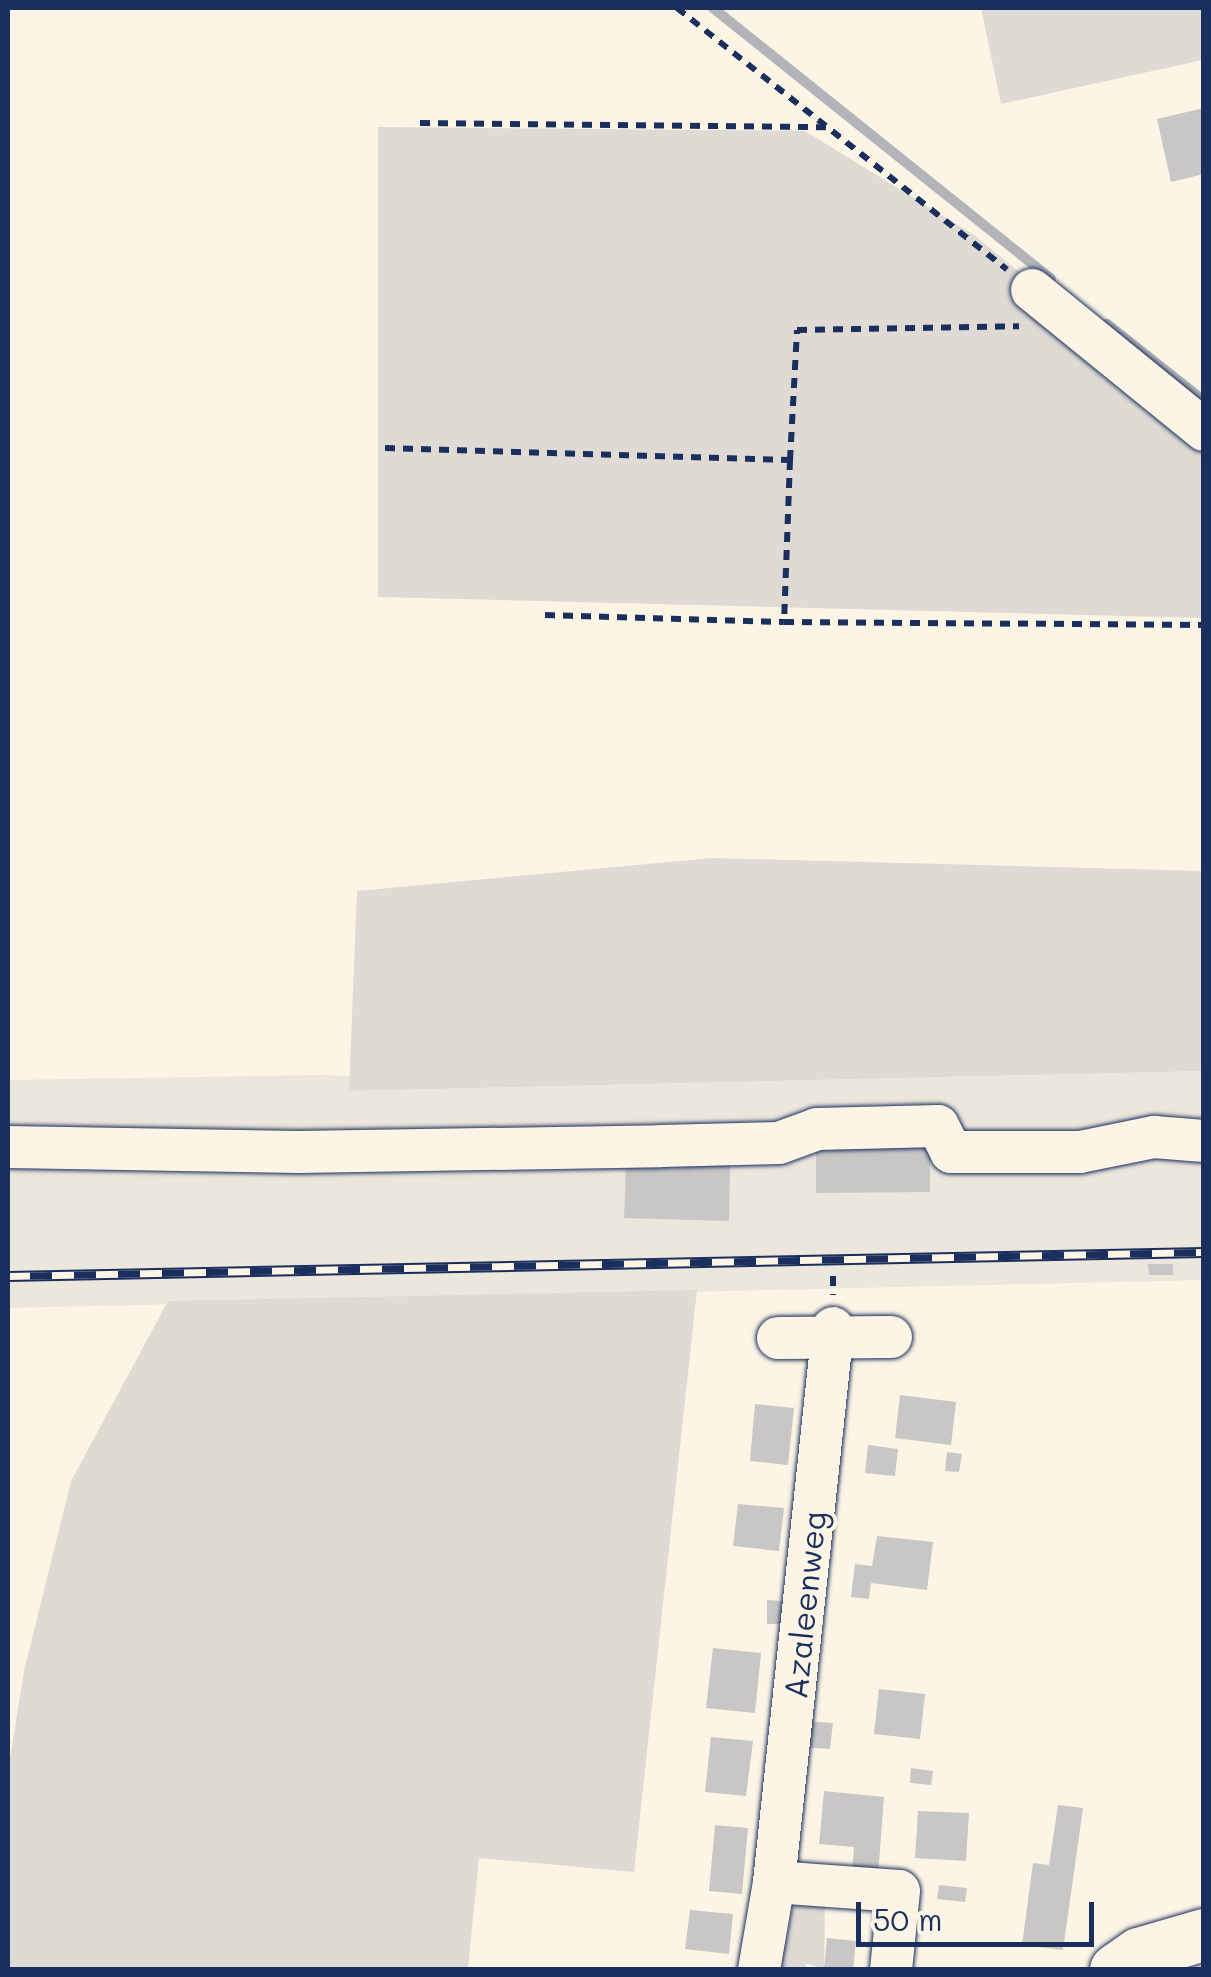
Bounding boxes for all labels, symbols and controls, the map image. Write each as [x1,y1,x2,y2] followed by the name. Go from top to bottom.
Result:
[775,1509,833,1701] street label: Azaleenweg
[861,1882,1098,1944] scale bar
[873,1899,943,1939] text: 50 m

